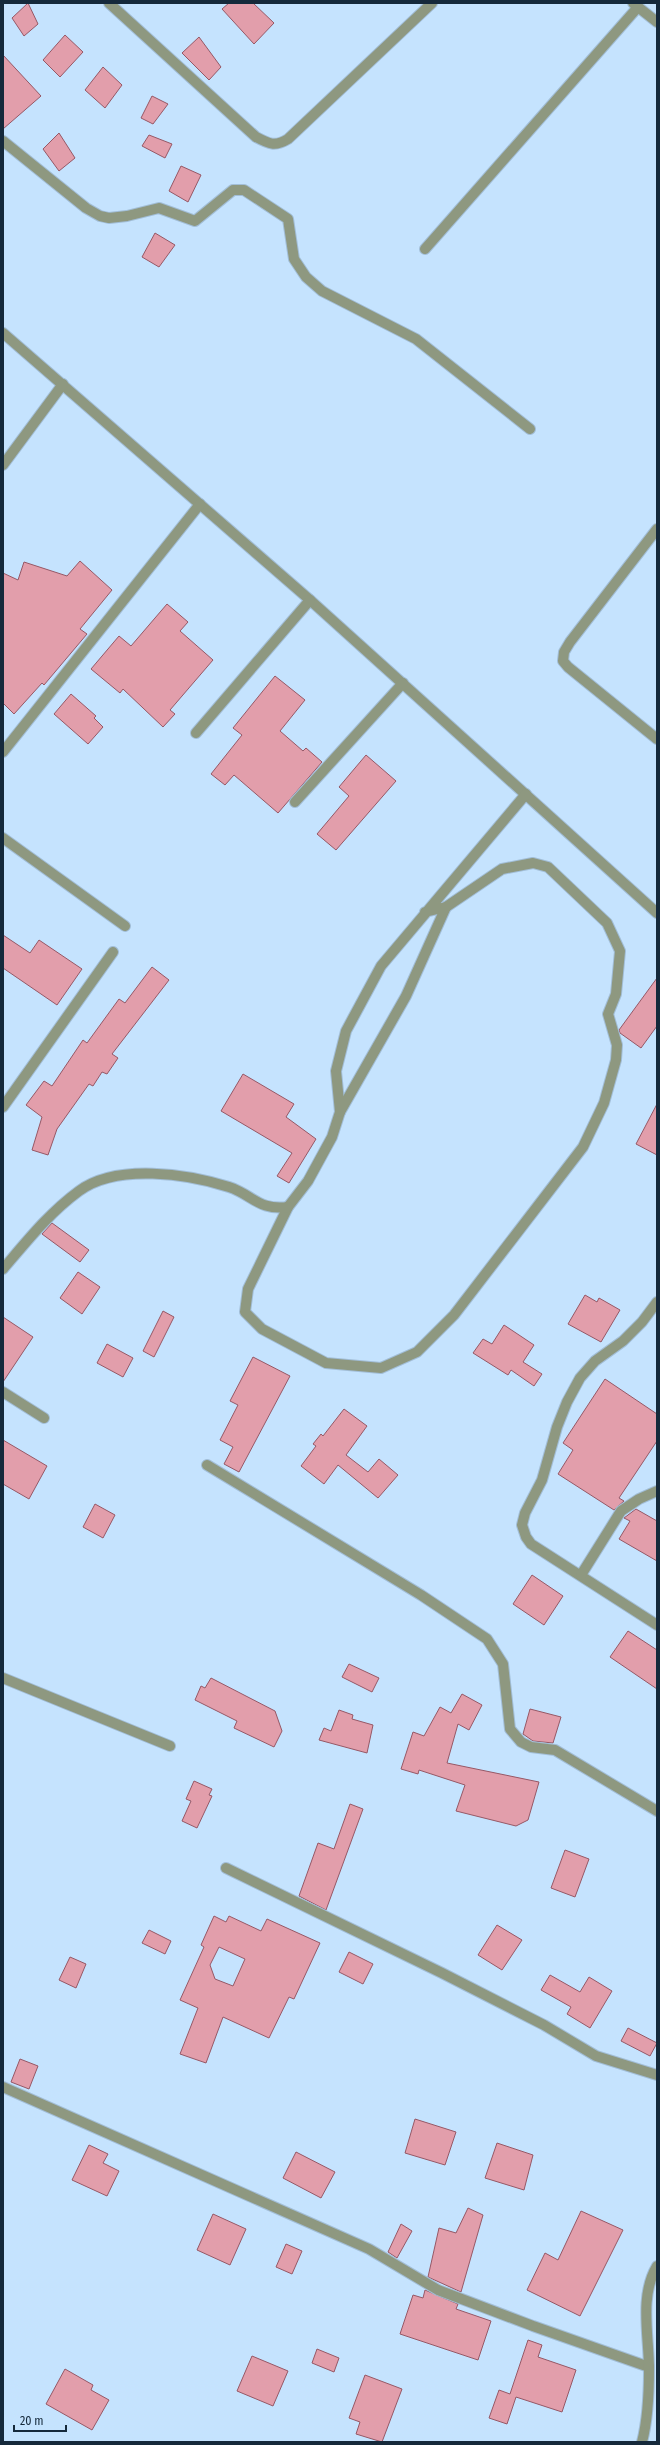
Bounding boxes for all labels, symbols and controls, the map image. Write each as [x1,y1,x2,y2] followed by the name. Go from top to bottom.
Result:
[14,2407,66,2433] scale bar
[20,2414,44,2428] text: 20 m

